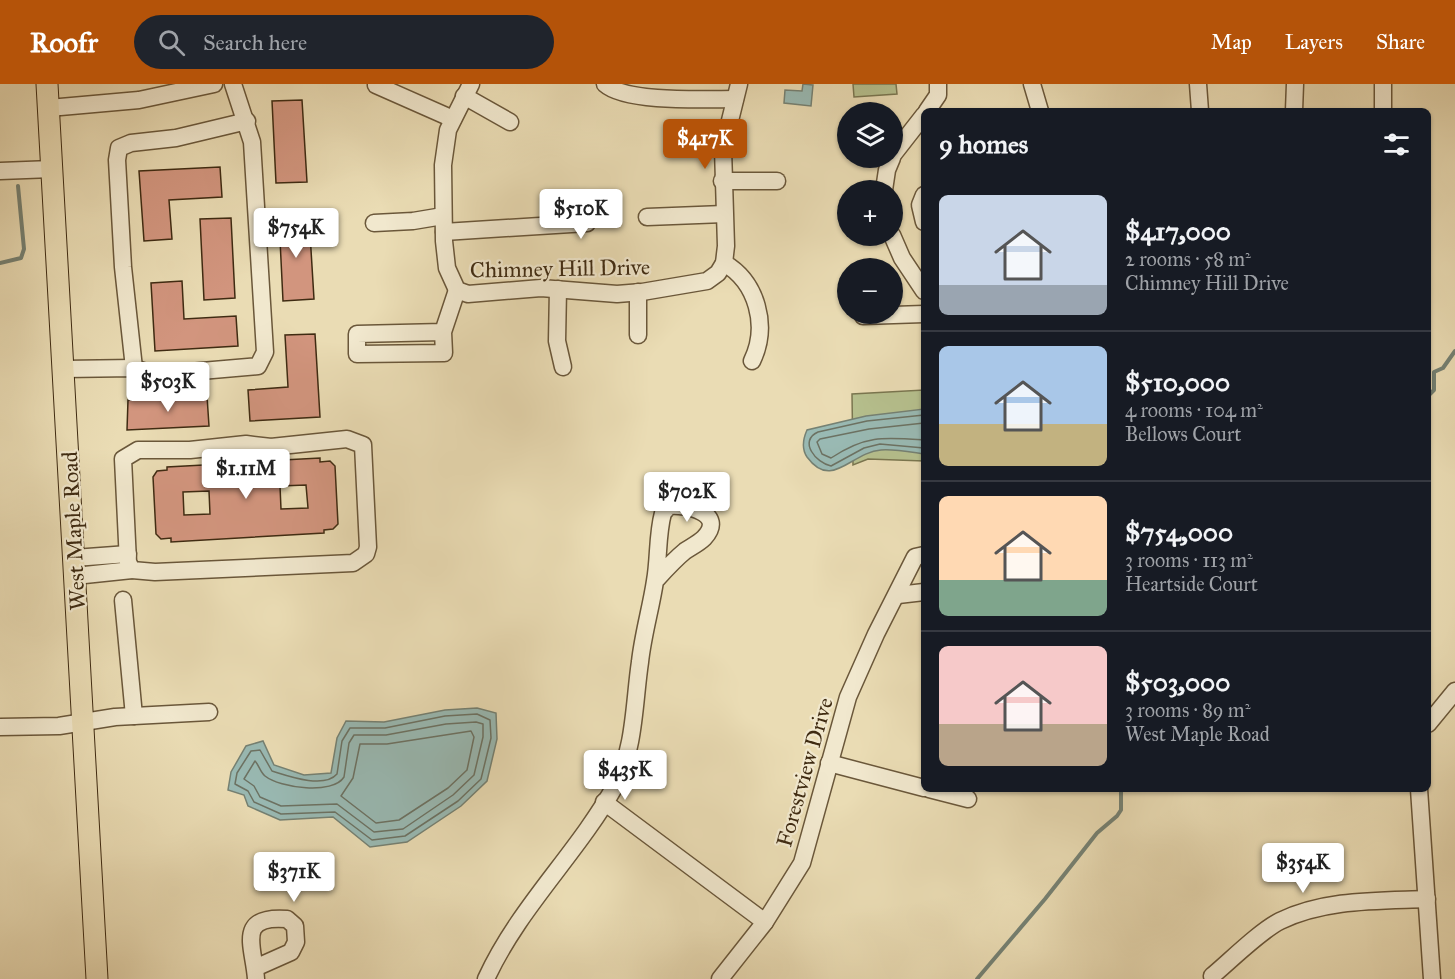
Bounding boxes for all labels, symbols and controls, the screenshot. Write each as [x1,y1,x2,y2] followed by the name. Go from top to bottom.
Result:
[134,15,554,69] search box
[30,25,98,60] text: Roofr
[155,26,188,59] icon: search
[203,29,307,56] text: Search here
[1211,29,1252,55] text: Map
[1285,29,1343,55] text: Layers
[1376,29,1425,55] text: Share
[837,102,903,324] map controls
[837,102,903,168] button: layers
[663,119,747,170] pin: $417K
[677,126,733,150] text: $417K
[939,128,1028,160] text: 9 homes
[1380,128,1413,161] icon: filters
[837,180,903,246] button: +
[539,189,623,240] pin: $510K
[554,196,608,220] text: $510K
[254,208,338,259] pin: $754K
[268,215,324,239] text: $754K
[1125,215,1231,247] text: $417,000
[987,219,1059,291] icon: home
[1125,247,1251,271] text: 2 rooms · 58 m²
[470,253,650,284] street label: Chimney Hill Drive
[837,258,903,324] button: −
[1125,271,1289,295] text: Chimney Hill Drive
[126,362,210,413] pin: $503K
[1125,366,1230,398] text: $510,000
[140,369,196,393] text: $503K
[987,370,1059,442] icon: home
[1125,398,1263,422] text: 4 rooms · 104 m²
[1125,422,1241,446] text: Bellows Court
[197,449,295,500] pin: $1.11M
[56,451,91,611] street label: West Maple Road
[216,456,276,480] text: $1.11M
[645,472,729,523] pin: $702K
[658,479,716,503] text: $702K
[1125,516,1233,548] text: $754,000
[987,520,1059,592] icon: home
[1125,548,1253,572] text: 3 rooms · 113 m²
[1125,572,1258,596] text: Heartside Court
[1125,666,1230,698] text: $503,000
[987,670,1059,742] icon: home
[770,694,839,850] street label: Forestview Drive
[1125,698,1250,722] text: 3 rooms · 89 m²
[1125,722,1270,746] text: West Maple Road
[583,750,667,801] pin: $435K
[598,757,652,781] text: $435K
[1261,843,1345,894] pin: $354K
[1276,850,1330,874] text: $354K
[252,852,336,903] pin: $371K
[268,859,320,883] text: $371K

